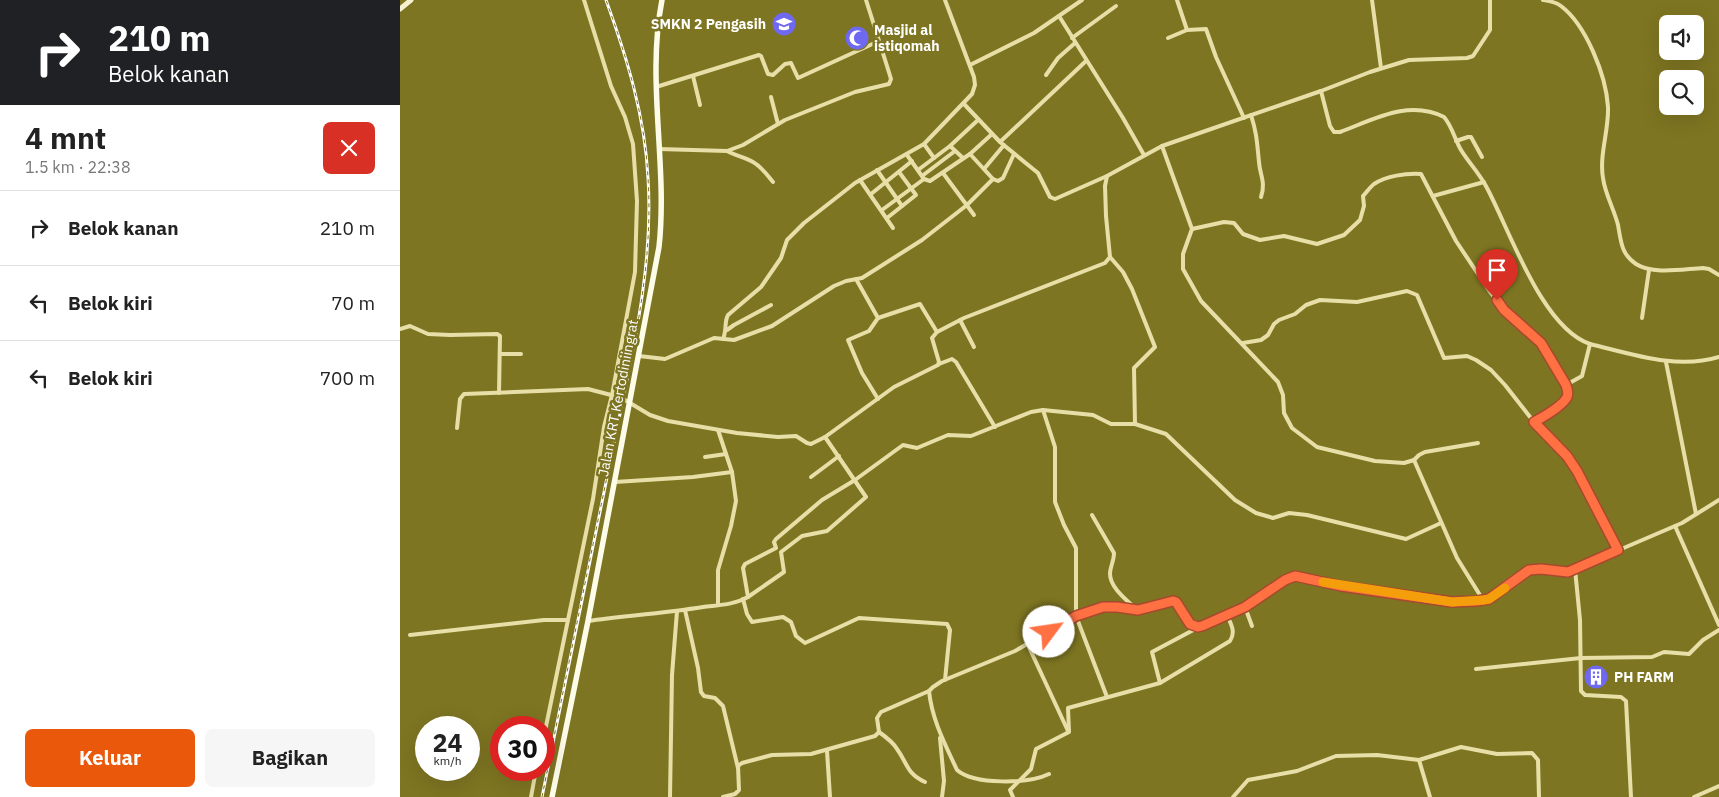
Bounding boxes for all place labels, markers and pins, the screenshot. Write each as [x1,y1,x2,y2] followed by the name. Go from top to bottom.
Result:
[771,11,797,37] school or university icon: SMKN 2 Pengasih
[651,15,766,33] place label: SMKN 2 Pengasih
[874,21,940,55] place label: Masjid al istiqomah
[844,25,870,51] mosque icon: Masjid al istiqomah
[1476,249,1518,300] pin
[1583,664,1609,690] building icon: PH FARM
[1614,668,1674,686] place label: PH FARM

